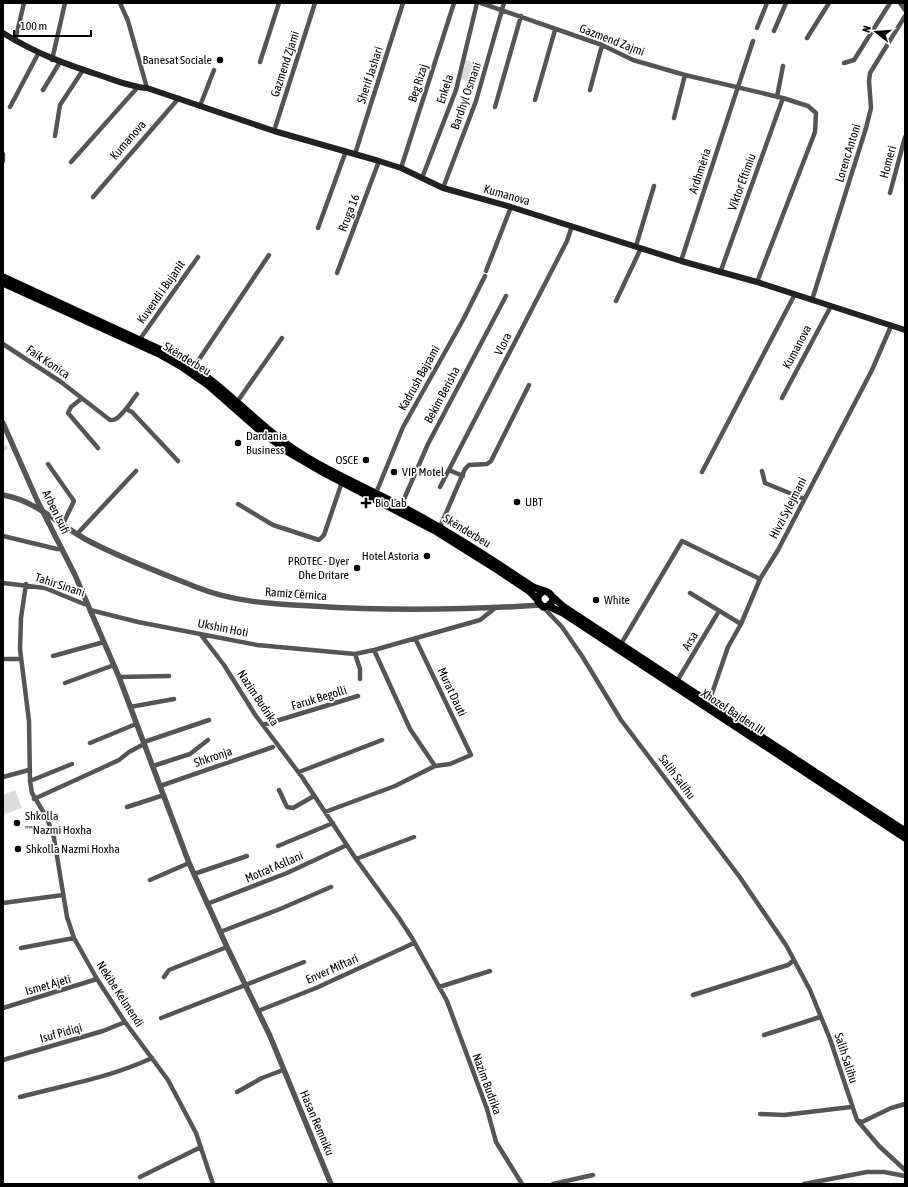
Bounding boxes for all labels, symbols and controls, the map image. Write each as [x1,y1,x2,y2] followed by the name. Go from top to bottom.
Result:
[14,12,91,38] scale bar
[856,12,896,52] north arrow
[20,19,47,33] text: 100 m
[577,21,647,59] street label: Gazmend Zajmi
[860,24,873,34] text: N
[268,29,302,99] street label: Gazmend Zjami
[354,45,386,105] street label: Sherif Jashari
[143,53,212,67] place label: Banesat Sociale
[215,55,225,65] marker: Banesat Sociale
[448,61,484,131] street label: Bardhyl Osmani
[405,62,431,104] street label: Beg Rizaj
[434,72,456,106] street label: Enkela
[107,117,149,163] street label: Kumanova
[832,122,864,184] street label: Lorenc Antoni
[877,144,899,180] street label: Homeri
[686,147,714,195] street label: Ardhmëria
[725,151,759,213] street label: Viktor Eftimiu
[482,182,532,208] street label: Kumanova
[336,192,363,234] street label: Rruga 16
[134,257,188,326] street label: Kuvendi i Bujanit
[780,323,814,371] street label: Kumanova
[491,330,515,358] street label: Vlora
[161,339,213,379] street label: Skënderbeu
[23,342,73,382] street label: Faik Konica
[395,343,443,413] street label: Kadrush Bajrami
[421,364,463,426] street label: Bekim Berisha
[246,429,287,457] place label: Dardania Business
[233,438,243,448] marker: Dardania Business
[335,453,358,467] place label: OSCE
[361,455,371,465] marker: OSCE
[402,465,445,479] place label: VIP Motel
[389,467,399,477] marker: VIP Motel
[766,475,810,541] street label: Hivzi Sylejmani
[39,488,73,536] street label: Arben Isufi
[525,495,544,509] place label: UBT
[375,496,407,510] place label: Bio Lab
[360,497,372,509] marker: Bio Lab
[512,497,522,507] marker: UBT
[441,511,493,551] street label: Skënderbeu
[362,549,419,563] place label: Hotel Astoria
[422,551,432,561] marker: Hotel Astoria
[288,554,349,582] place label: PROTEC - Dyer Dhe Dritare
[352,563,362,573] marker: PROTEC - Dyer Dhe Dritare
[33,570,87,600] street label: Tahir Sinani
[265,585,327,603] street label: Ramiz Cërnica
[604,593,630,607] place label: White
[591,595,601,605] marker: White
[196,616,250,640] street label: Ukshin Hoti
[679,629,701,653] street label: Arsa
[435,665,469,719] street label: Murat Dauti
[234,667,282,729] street label: Nazim Budrika
[290,683,348,713] street label: Faruk Begolli
[699,686,767,738] street label: Xhozef Bajden III
[192,744,234,770] street label: Shkronja
[656,752,698,802] street label: Salih Salihu
[25,809,92,837] place label: Shkolla ""Nazmi Hoxha
[12,818,22,828] marker: Shkolla ""Nazmi Hoxha
[26,842,120,856] place label: Shkolla Nazmi Hoxha
[13,844,23,854] marker: Shkolla Nazmi Hoxha
[243,848,305,886] street label: Motrat Asllani
[304,951,360,987] street label: Enver Miftari
[94,958,146,1030] street label: Nekibe Kelmendi
[24,972,72,998] street label: Ismet Ajeti
[38,1020,84,1046] street label: Isuf Pidiqi
[831,1031,861,1085] street label: Salih Salihu
[469,1051,505,1117] street label: Nazim Budrika
[297,1088,337,1158] street label: Hasan Remniku

